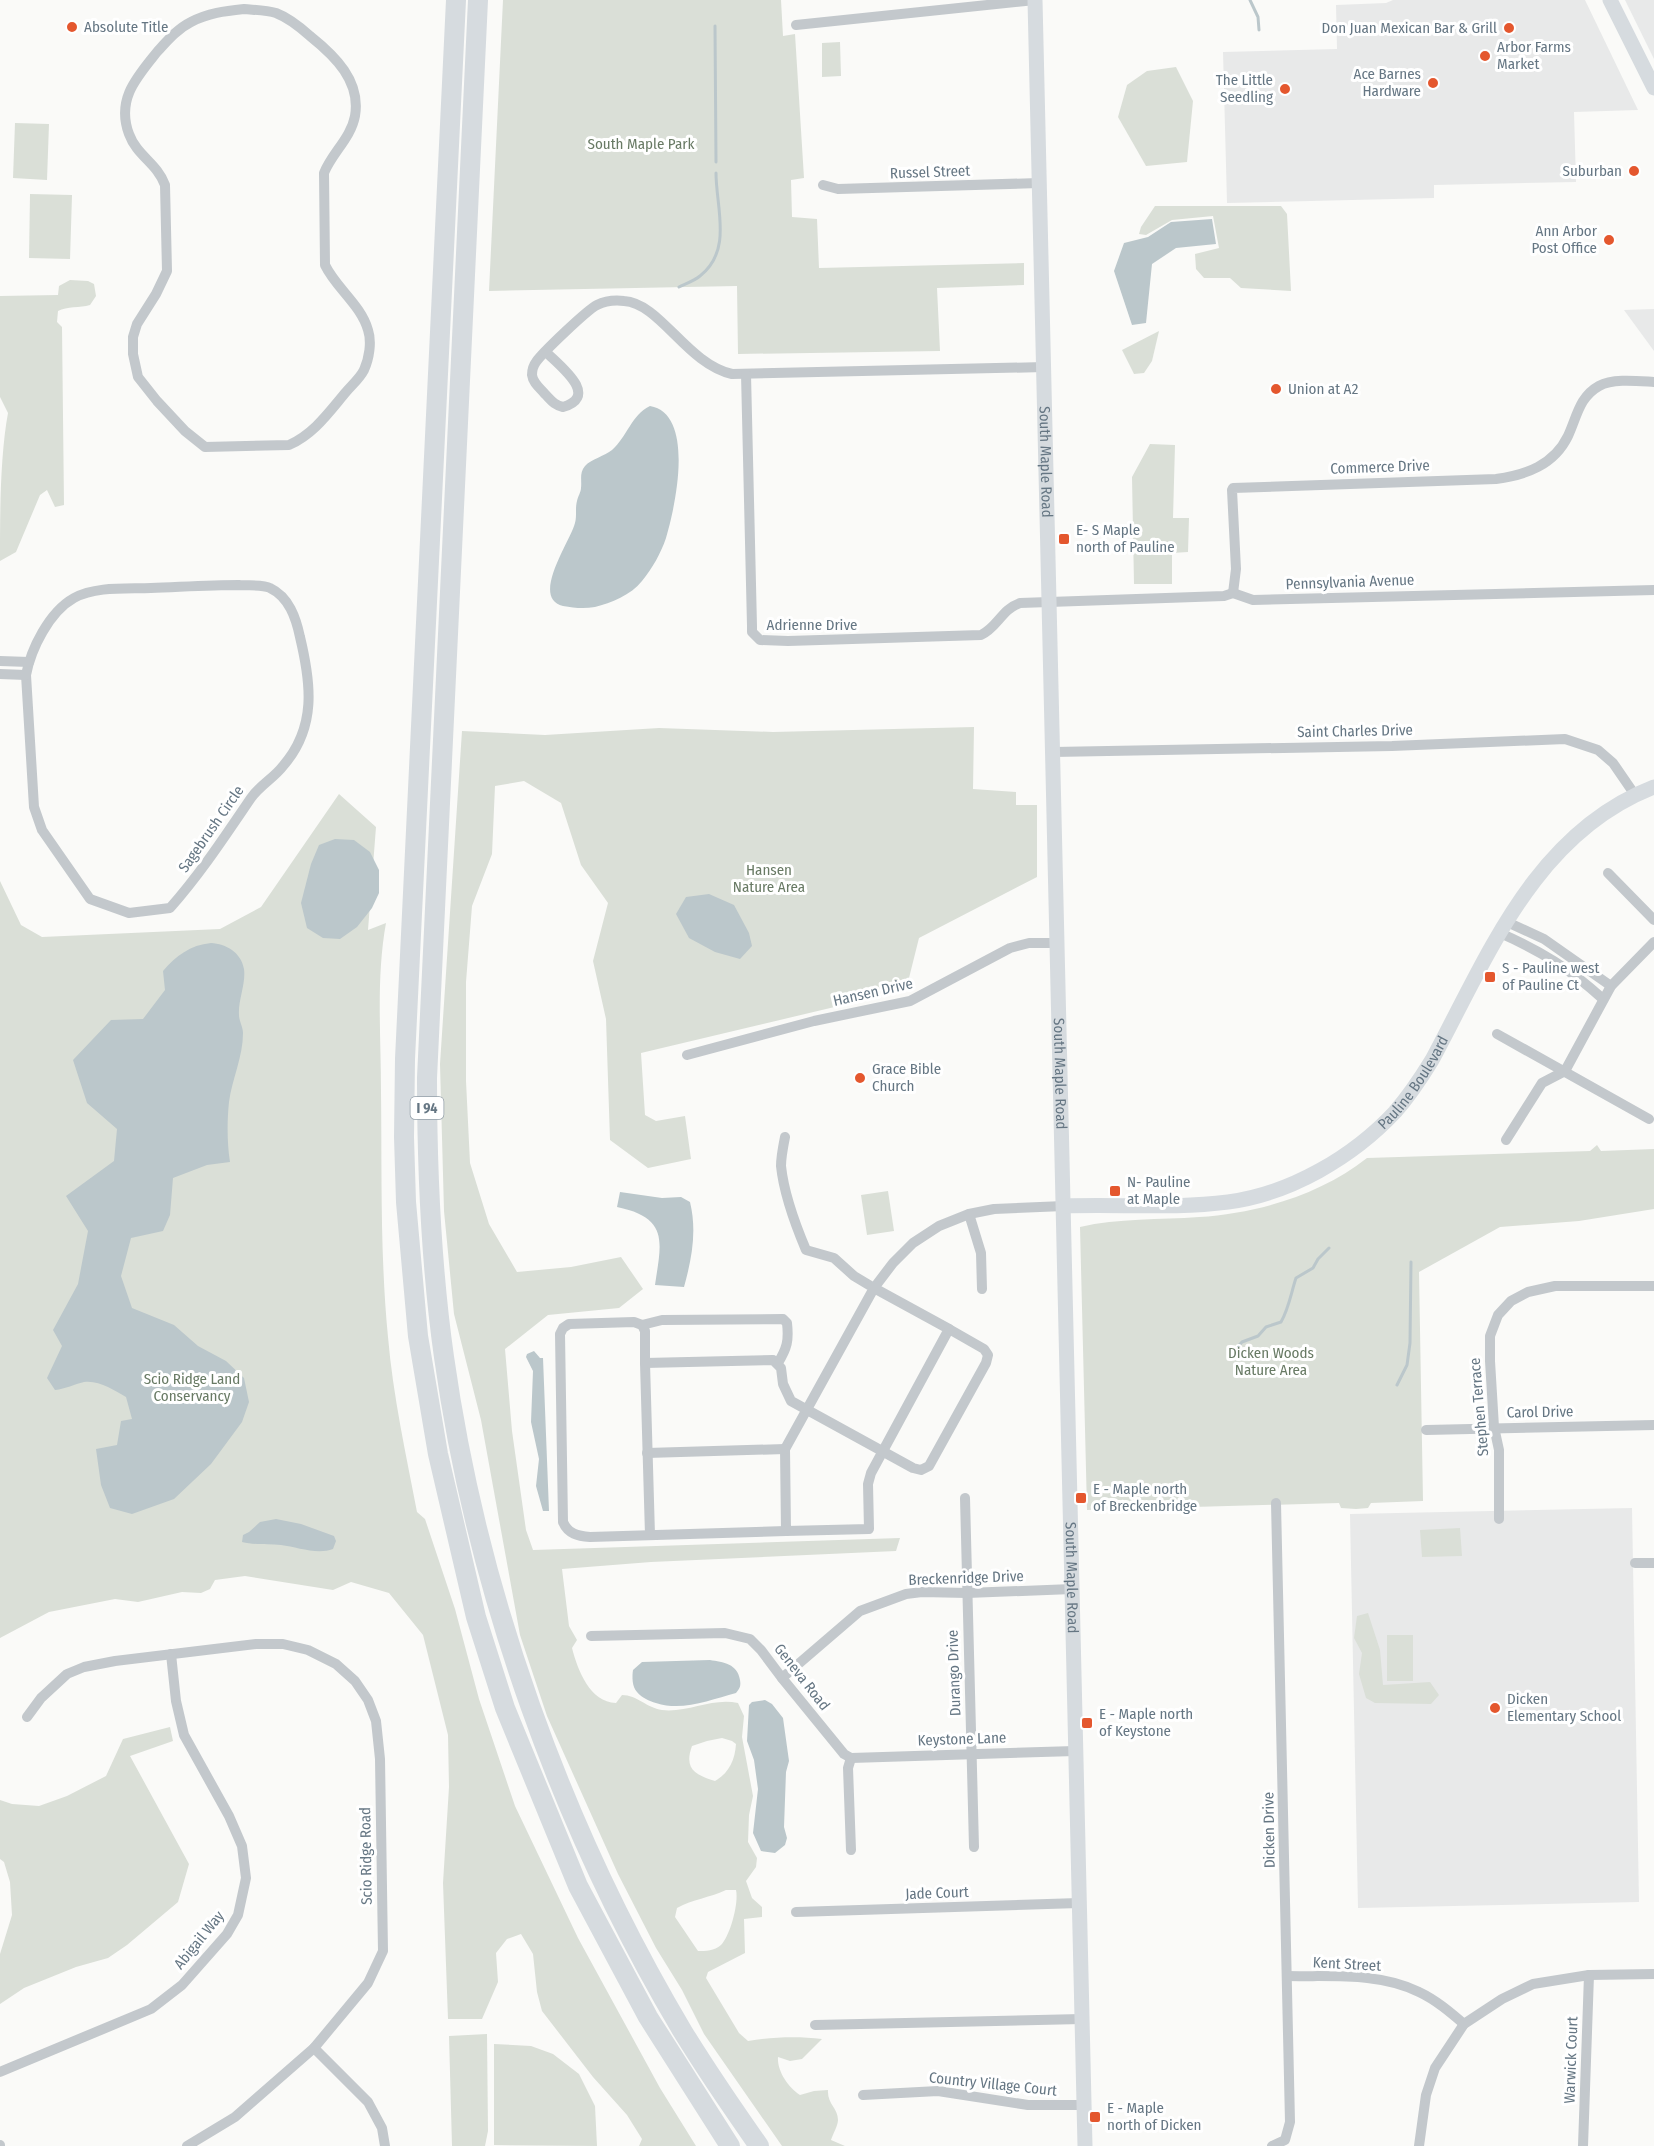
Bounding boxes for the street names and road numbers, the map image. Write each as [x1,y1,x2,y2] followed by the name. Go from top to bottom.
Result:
[889,162,971,182] street label: Russel Street
[1035,406,1056,518] street label: South Maple Road
[1330,456,1430,478] street label: Commerce Drive
[1285,571,1415,593] street label: Pennsylvania Avenue
[767,616,857,634] street label: Adrienne Drive
[1297,721,1413,741] street label: Saint Charles Drive
[174,782,248,876] street label: Sagebrush Circle
[831,974,915,1010] street label: Hansen Drive
[1050,1018,1070,1130] street label: South Maple Road
[1374,1033,1452,1133] street label: Pauline Boulevard
[410,1097,444,1119] road number: I 94
[1466,1357,1492,1457] street label: Stephen Terrace
[1506,1402,1574,1422] street label: Carol Drive
[1061,1522,1082,1634] street label: South Maple Road
[908,1567,1024,1589] street label: Breckenridge Drive
[943,1629,965,1717] street label: Durango Drive
[770,1640,834,1714] street label: Geneva Road
[917,1728,1007,1750] street label: Keystone Lane
[1259,1792,1279,1868] street label: Dicken Drive
[356,1807,376,1905] street label: Scio Ridge Road
[905,1883,969,1903] street label: Jade Court
[170,1907,228,1973] street label: Abigail Way
[1312,1953,1382,1975] street label: Kent Street
[1560,2016,1582,2104] street label: Warwick Court
[928,2068,1058,2100] street label: Country Village Court

